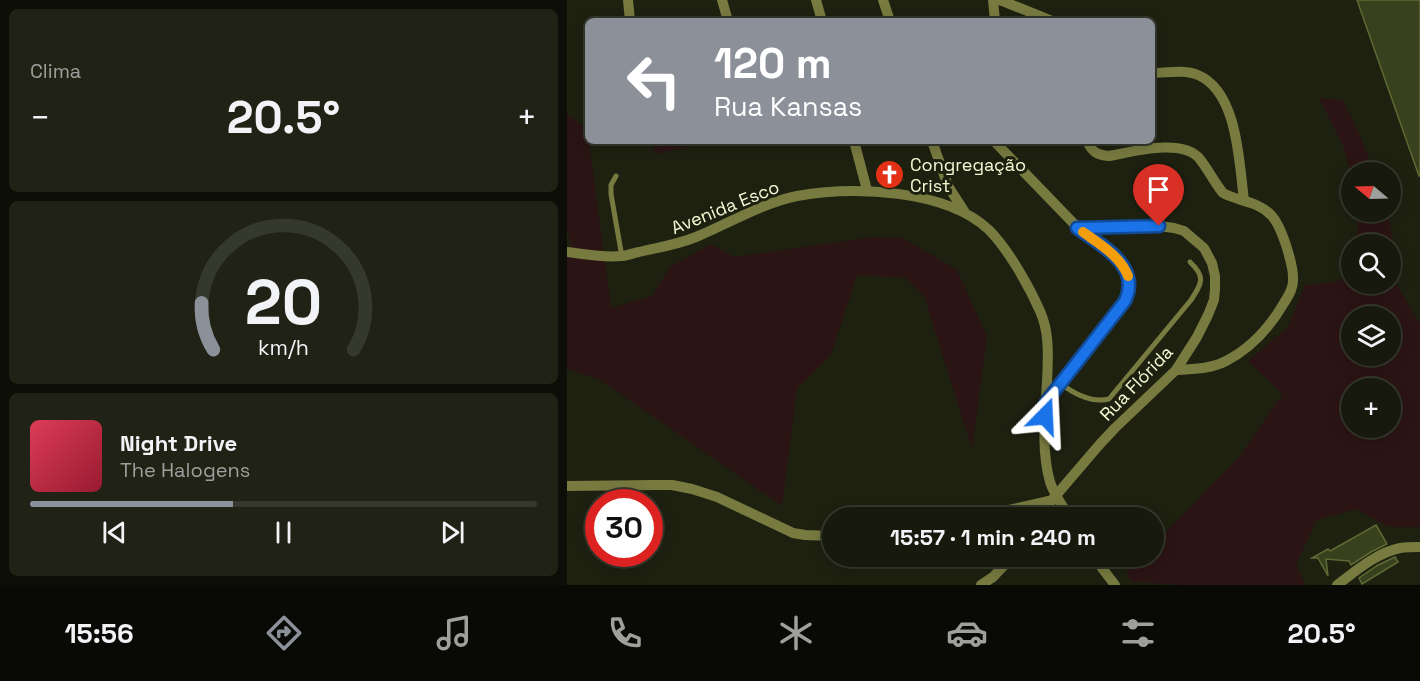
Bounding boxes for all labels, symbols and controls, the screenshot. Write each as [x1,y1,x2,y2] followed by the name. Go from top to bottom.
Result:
[714,37,832,90] text: 120 m
[615,42,693,120] icon: left
[30,58,81,84] text: Clima
[227,89,340,146] text: 20.5°
[714,89,862,124] text: Rua Kansas
[30,97,50,139] text: −
[517,97,537,139] text: +
[910,153,1026,197] place label: Congregação Crist
[873,158,905,190] church icon: Congregação Crist
[1341,162,1401,222] north arrow
[1341,162,1401,438] map controls
[1133,164,1184,226] pin
[1142,173,1175,206] icon: arrive
[668,175,782,239] street label: Avenida Esco
[1341,234,1401,294] button: search
[245,263,322,342] text: 20
[1341,306,1401,366] button: layers
[258,334,309,361] text: km/h
[1094,341,1178,425] street label: Rua Flórida
[1341,378,1401,438] button: +
[1013,384,1077,448] position arrow
[120,429,237,457] text: Night Drive
[120,457,250,483] text: The Halogens
[585,489,663,567] speed limit sign: 30
[98,516,131,549] icon: previous
[267,516,300,549] icon: pause
[436,516,469,549] icon: next
[890,523,1096,551] text: 15:57 · 1 min · 240 m
[263,612,305,654] icon: directions
[433,612,475,654] icon: music
[604,612,646,654] icon: phone
[775,612,817,654] icon: climate
[946,612,988,654] icon: car
[1117,612,1159,654] icon: filters
[64,616,134,651] text: 15:56
[1287,616,1356,651] text: 20.5°

